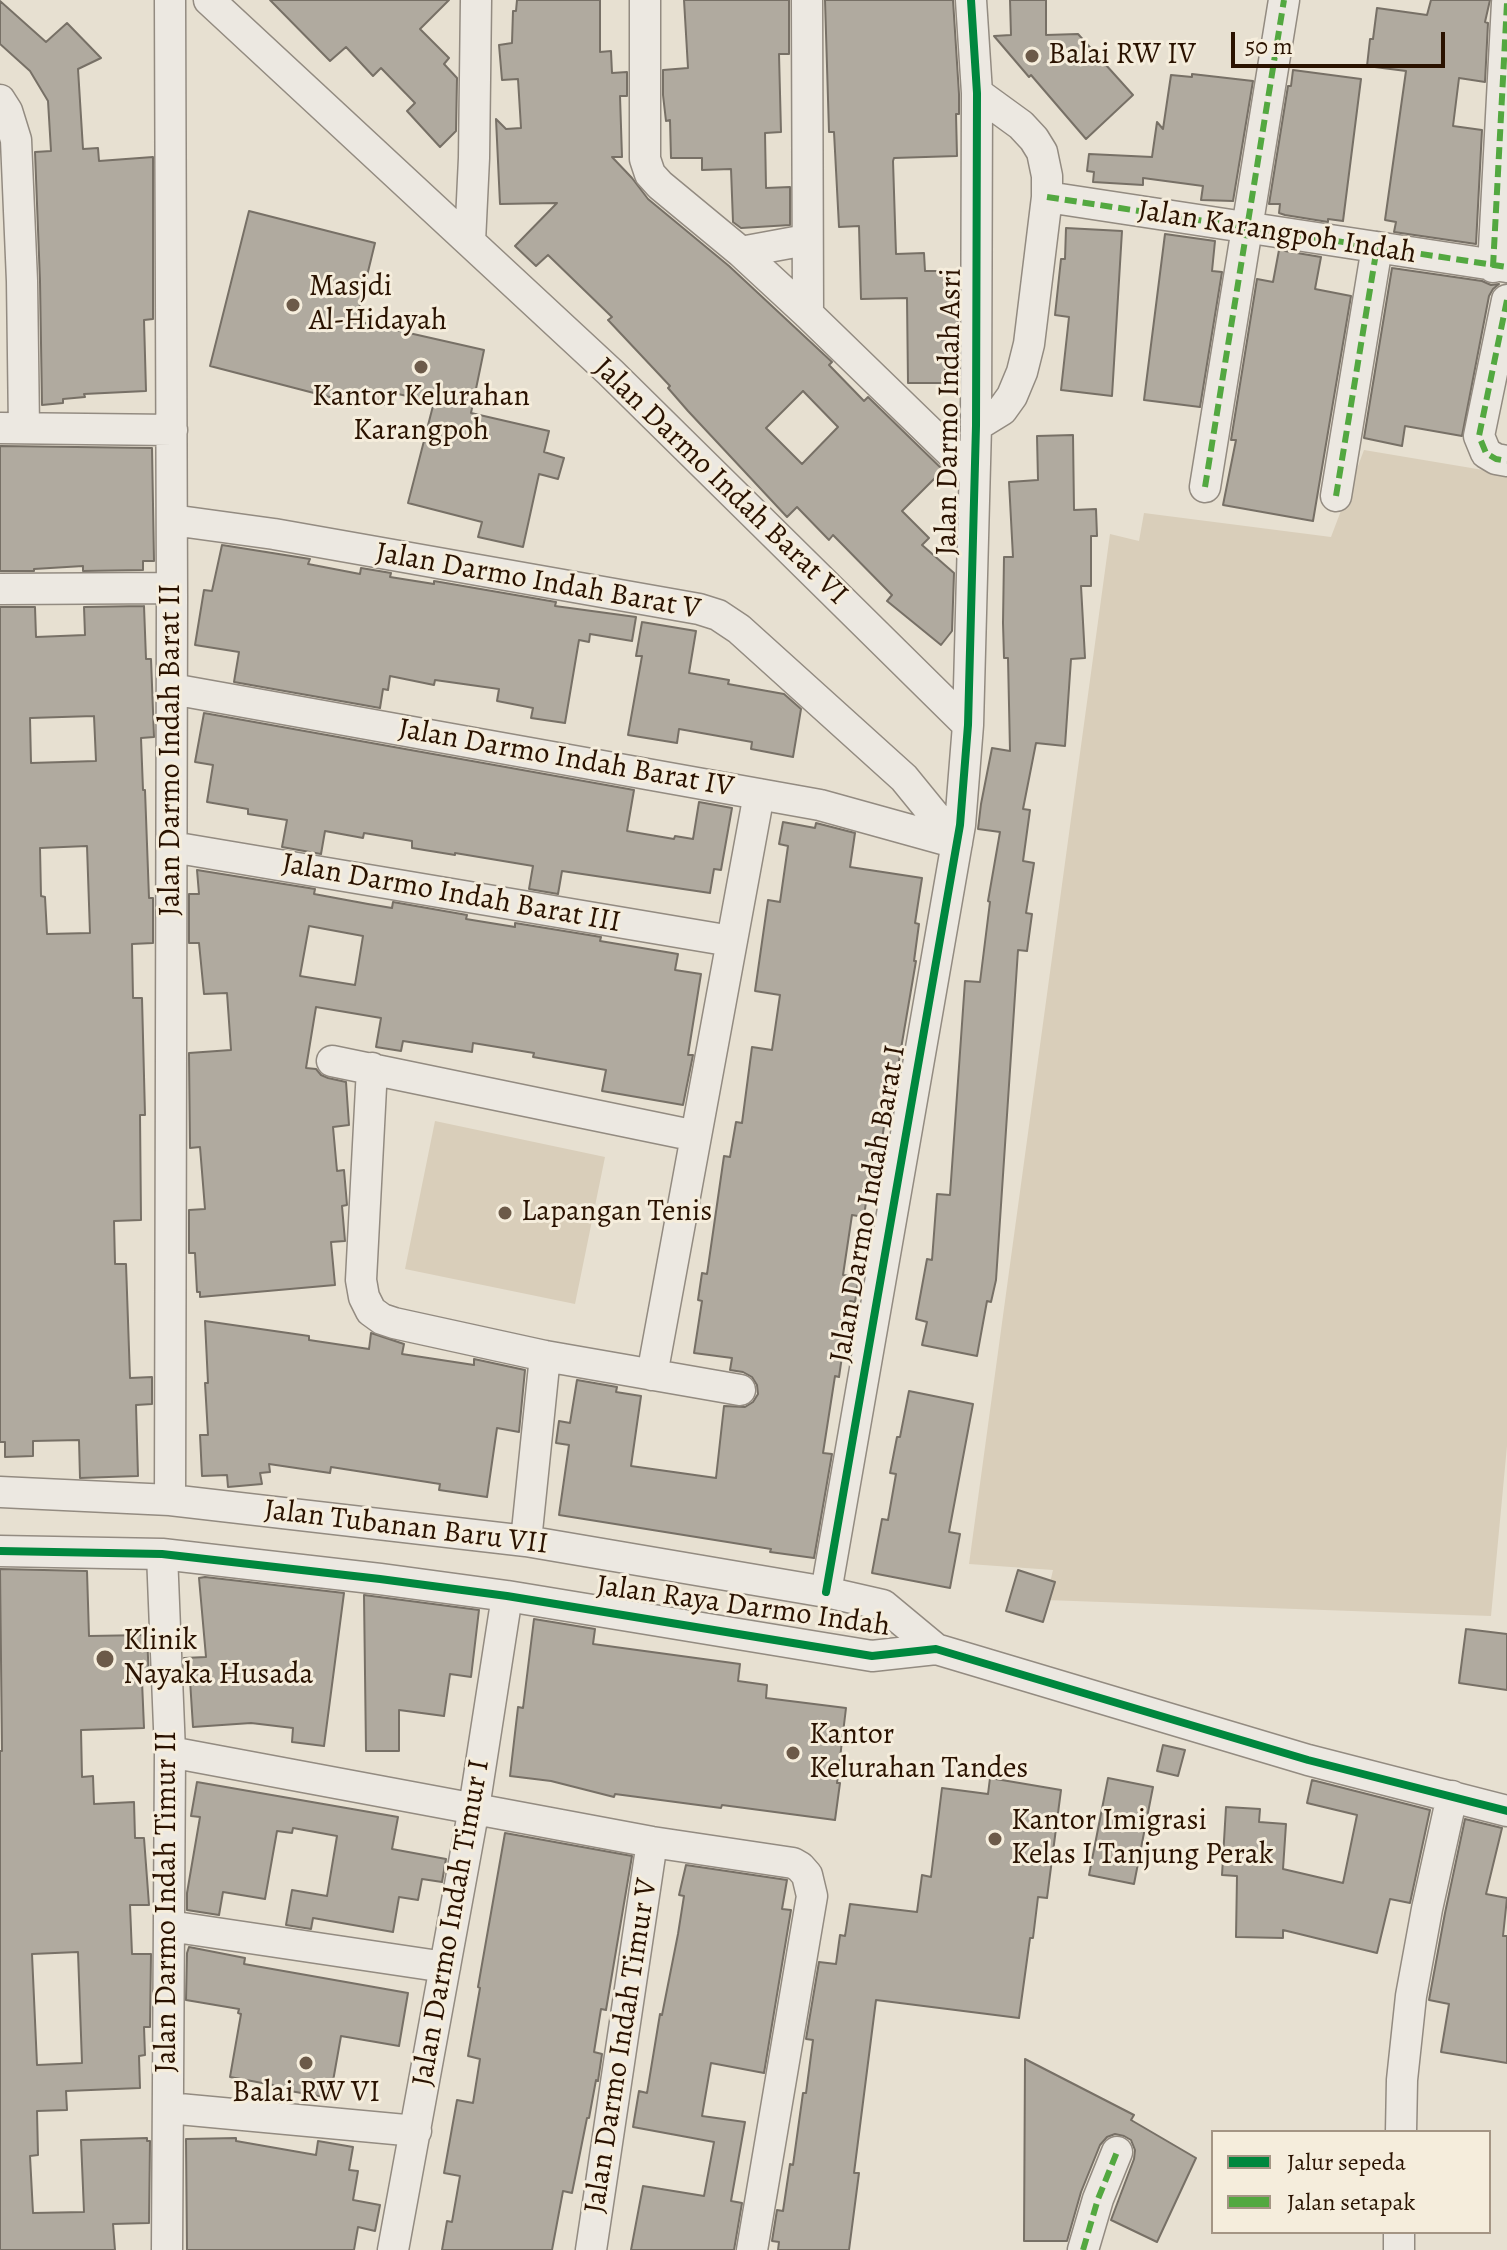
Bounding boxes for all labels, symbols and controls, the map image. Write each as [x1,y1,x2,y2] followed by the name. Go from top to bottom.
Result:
[1235,16,1449,66] scale bar
[1245,30,1293,62] text: 50 m
[1048,38,1196,74] place label: Balai RW IV
[1023,47,1041,65] marker: Balai RW IV
[1135,193,1419,273] street label: Jalan Karangpoh Indah
[929,268,971,556] street label: Jalan Darmo Indah Asri
[309,270,447,340] place label: Masjdi Al-Hidayah
[284,296,302,314] marker: Masjdi Al-Hidayah
[585,351,855,613] street label: Jalan Darmo Indah Barat VI
[412,358,430,376] marker: Kantor Kelurahan Karangpoh
[312,380,530,450] place label: Kantor Kelurahan Karangpoh
[373,536,703,628] street label: Jalan Darmo Indah Barat V
[154,584,190,916] street label: Jalan Darmo Indah Barat II
[395,712,737,806] street label: Jalan Darmo Indah Barat IV
[279,846,623,942] street label: Jalan Darmo Indah Barat III
[823,1042,915,1366] street label: Jalan Darmo Indah Barat I
[521,1195,712,1231] place label: Lapangan Tenis
[496,1204,514,1222] marker: Lapangan Tenis
[262,1493,550,1563] street label: Jalan Tubanan Baru VII
[594,1569,892,1645] street label: Jalan Raya Darmo Indah
[123,1624,313,1694] place label: Klinik Nayaka Husada
[94,1648,116,1670] marker: Klinik Nayaka Husada
[809,1718,1028,1788] place label: Kantor Kelurahan Tandes
[150,1731,186,2073] street label: Jalan Darmo Indah Timur II
[784,1744,802,1762] marker: Kantor Kelurahan Tandes
[406,1757,498,2089] street label: Jalan Darmo Indah Timur I
[1011,1804,1274,1874] place label: Kantor Imigrasi Kelas I Tanjung Perak
[986,1830,1004,1848] marker: Kantor Imigrasi Kelas I Tanjung Perak
[578,1876,666,2216] street label: Jalan Darmo Indah Timur V
[297,2054,315,2072] marker: Balai RW VI
[232,2076,380,2112] place label: Balai RW VI
[1211,2130,1491,2234] legend
[1287,2146,1406,2178] text: Jalur sepeda
[1287,2186,1416,2218] text: Jalan setapak

